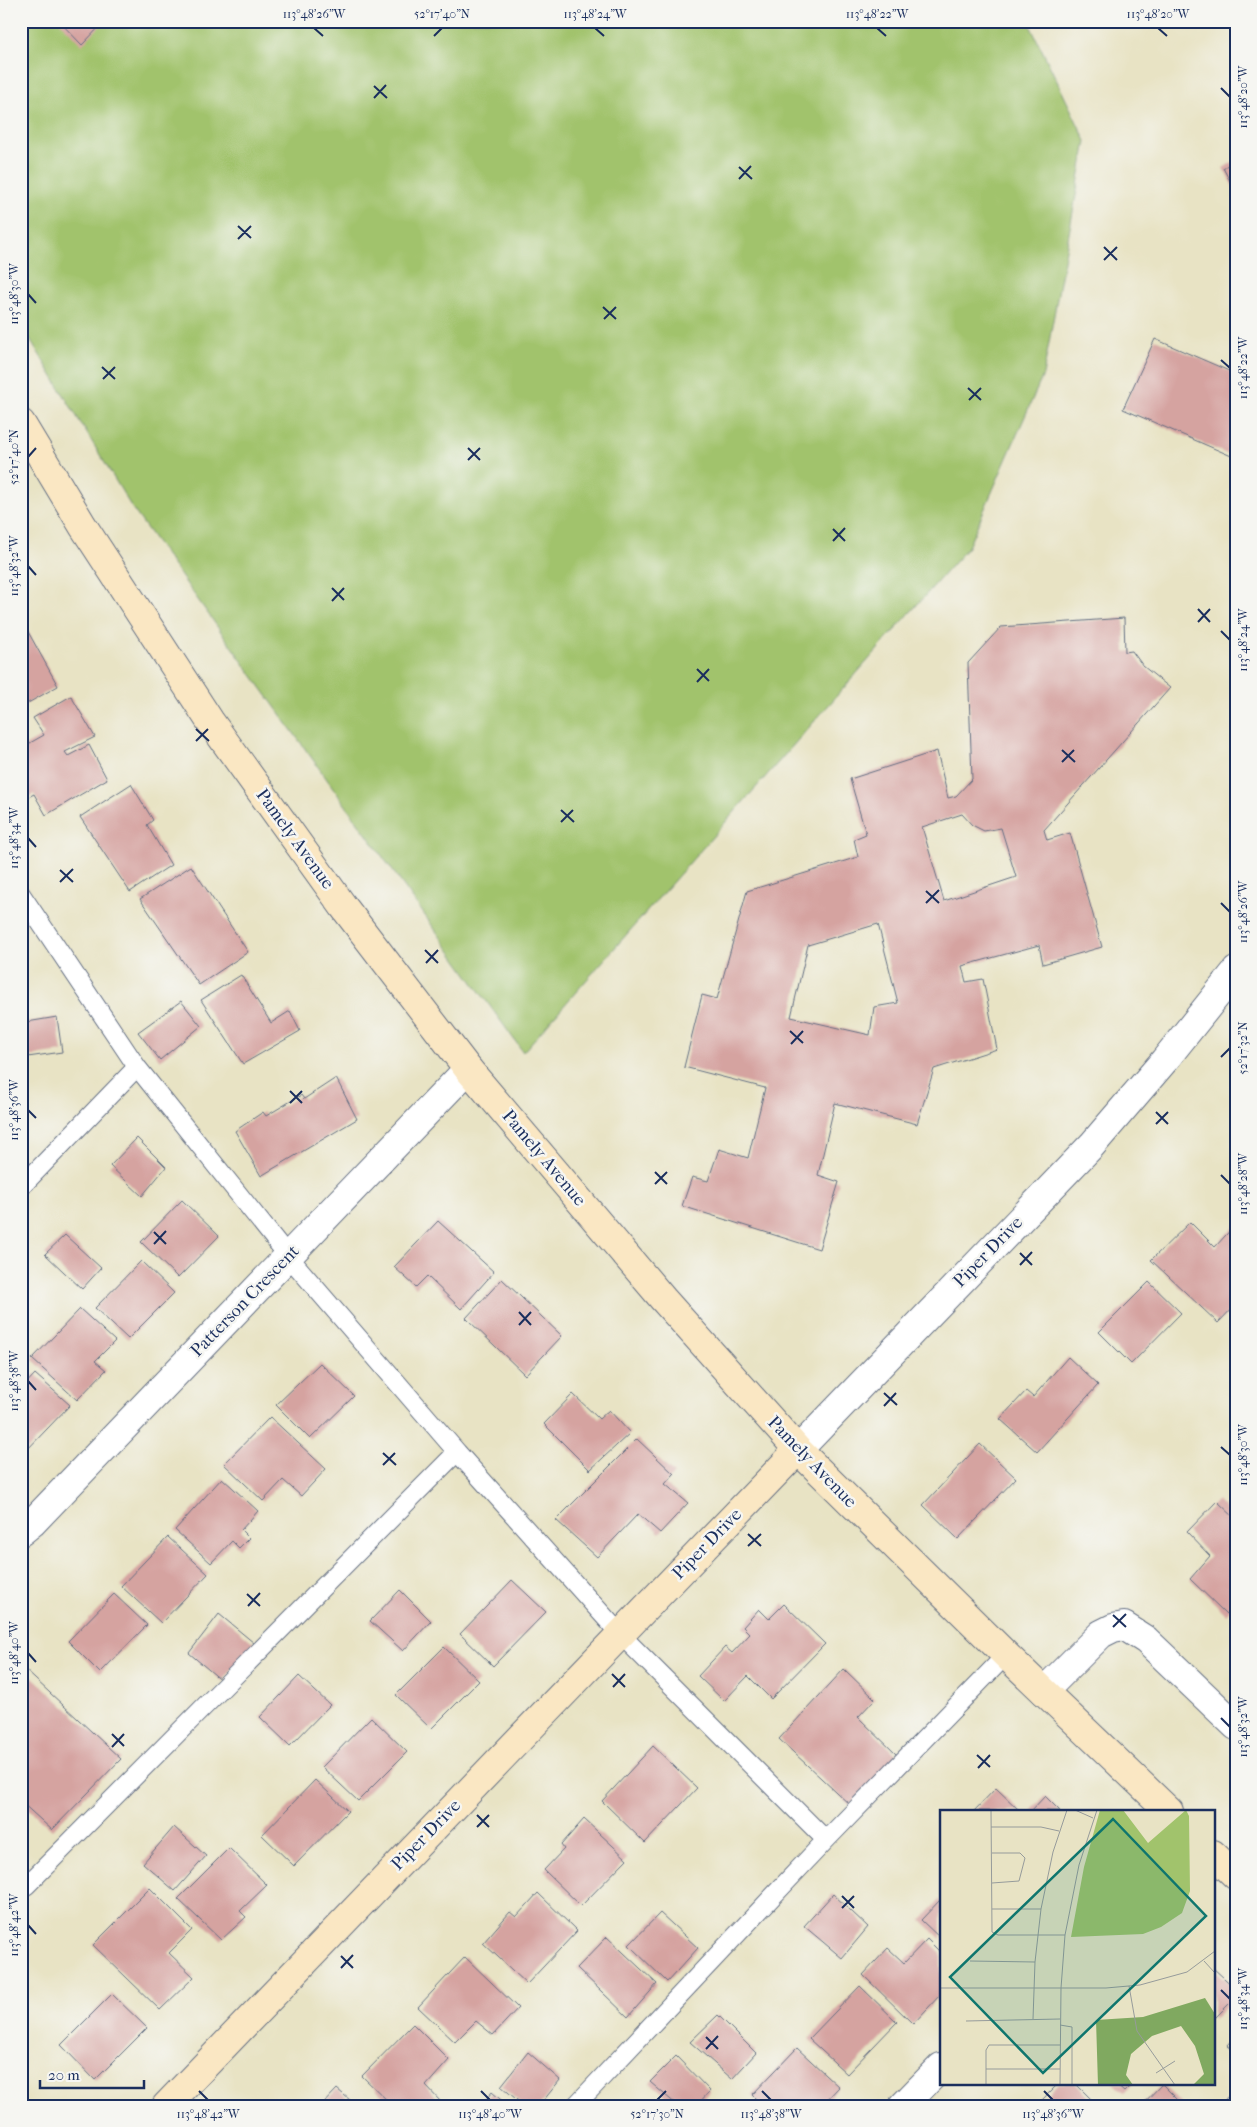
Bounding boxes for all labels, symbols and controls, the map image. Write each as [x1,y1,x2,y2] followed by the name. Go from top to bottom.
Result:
[283,7,347,21] text: 113°48'26"W
[414,7,470,21] text: 52°17'40"N
[563,7,628,21] text: 113°48'24"W
[846,7,909,21] text: 113°48'22"W
[1127,7,1191,21] text: 113°48'20"W
[1236,64,1250,128] text: 113°48'20"W
[7,262,21,325] text: 113°48'30"W
[1236,336,1250,399] text: 113°48'22"W
[7,429,21,485] text: 52°17'40"N
[7,534,21,597] text: 113°48'32"W
[1236,607,1250,672] text: 113°48'24"W
[252,785,338,893] street label: Pamely Avenue
[7,806,21,869] text: 113°48'34"W
[1236,879,1250,943] text: 113°48'26"W
[1236,1021,1250,1075] text: 52°17'32"N
[7,1078,21,1141] text: 113°48'36"W
[498,1106,590,1210] street label: Pamely Avenue
[1236,1152,1250,1215] text: 113°48'28"W
[949,1212,1027,1292] street label: Piper Drive
[186,1240,304,1361] street label: Patterson Crescent
[7,1349,21,1411] text: 113°48'38"W
[763,1412,861,1512] street label: Pamely Avenue
[1236,1423,1250,1486] text: 113°48'30"W
[668,1504,746,1584] street label: Piper Drive
[7,1620,21,1685] text: 113°48'40"W
[1236,1695,1250,1758] text: 113°48'32"W
[387,1795,465,1875] street label: Piper Drive
[940,1810,1214,2084] inset map
[7,1892,21,1957] text: 113°48'42"W
[1236,1967,1250,2030] text: 113°48'34"W
[40,2057,144,2089] scale bar
[48,2066,80,2084] text: 20 m
[176,2107,241,2121] text: 113°48'42"W
[458,2107,523,2121] text: 113°48'40"W
[630,2107,684,2121] text: 52°17'30"N
[741,2107,803,2121] text: 113°48'38"W
[1022,2107,1085,2121] text: 113°48'36"W

